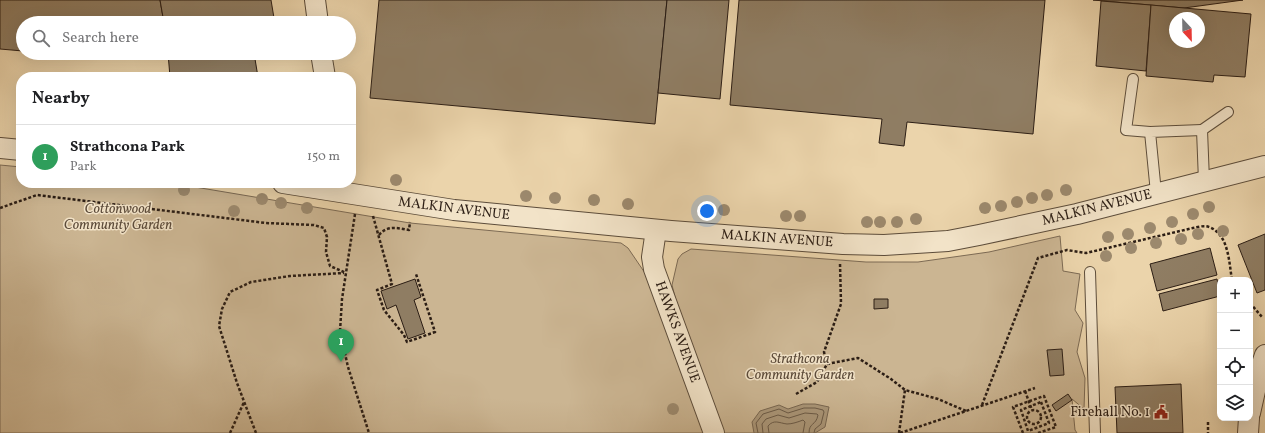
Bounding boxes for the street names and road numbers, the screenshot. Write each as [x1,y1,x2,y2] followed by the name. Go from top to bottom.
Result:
[1040,185,1154,231] street label: MALKIN AVENUE
[397,193,511,225] street label: MALKIN AVENUE
[720,226,834,252] street label: MALKIN AVENUE
[650,278,704,386] street label: HAWKS AVENUE

